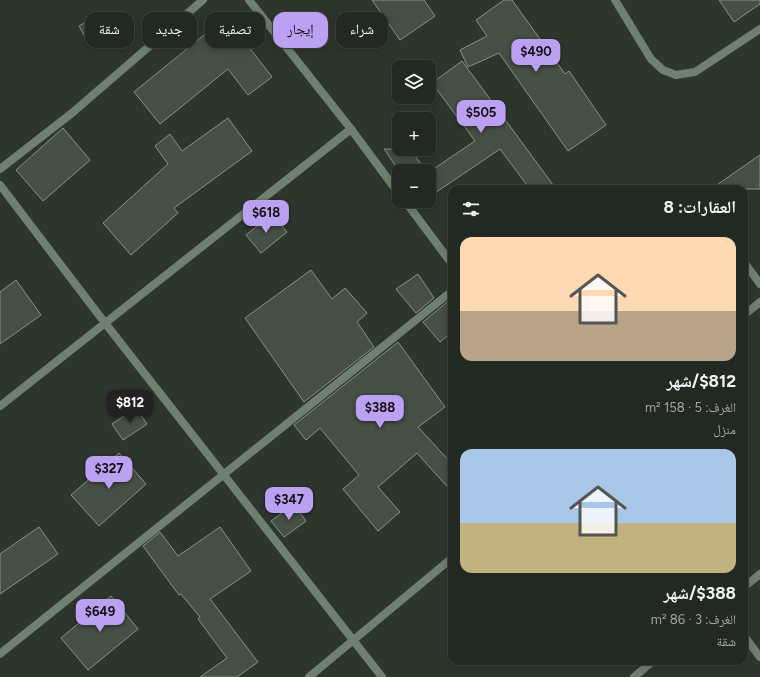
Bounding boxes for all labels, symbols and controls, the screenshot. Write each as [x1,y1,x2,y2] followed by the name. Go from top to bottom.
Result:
[85,12,134,48] chip: شقة
[142,12,197,48] chip: جديد
[205,12,265,48] chip: تصفية
[273,12,328,48] chip: إيجار
[336,12,388,48] chip: شراء
[512,39,560,73] pin: $490
[520,44,552,59] text: $490
[392,60,436,208] map controls
[392,60,436,104] button: layers
[457,100,505,134] pin: $505
[466,105,496,120] text: $505
[392,112,436,156] button: +
[392,164,436,208] button: −
[663,197,736,217] text: العقارات: 8
[460,198,482,220] icon: filters
[242,200,290,234] pin: $618
[252,205,280,220] text: $618
[562,263,634,335] icon: home
[666,371,736,391] text: $812/شهر
[106,390,154,424] pin: $812
[116,395,144,410] text: $812
[356,395,404,429] pin: $388
[365,400,395,415] text: $388
[645,400,736,415] text: الغرف: 5 · 158 m²
[713,422,736,437] text: منزل
[85,456,133,490] pin: $327
[94,461,124,476] text: $327
[562,475,634,547] icon: home
[265,487,313,521] pin: $347
[274,492,304,507] text: $347
[664,583,736,603] text: $388/شهر
[76,599,124,633] pin: $649
[85,604,115,619] text: $649
[651,612,736,627] text: الغرف: 3 · 86 m²
[717,634,736,649] text: شقة

